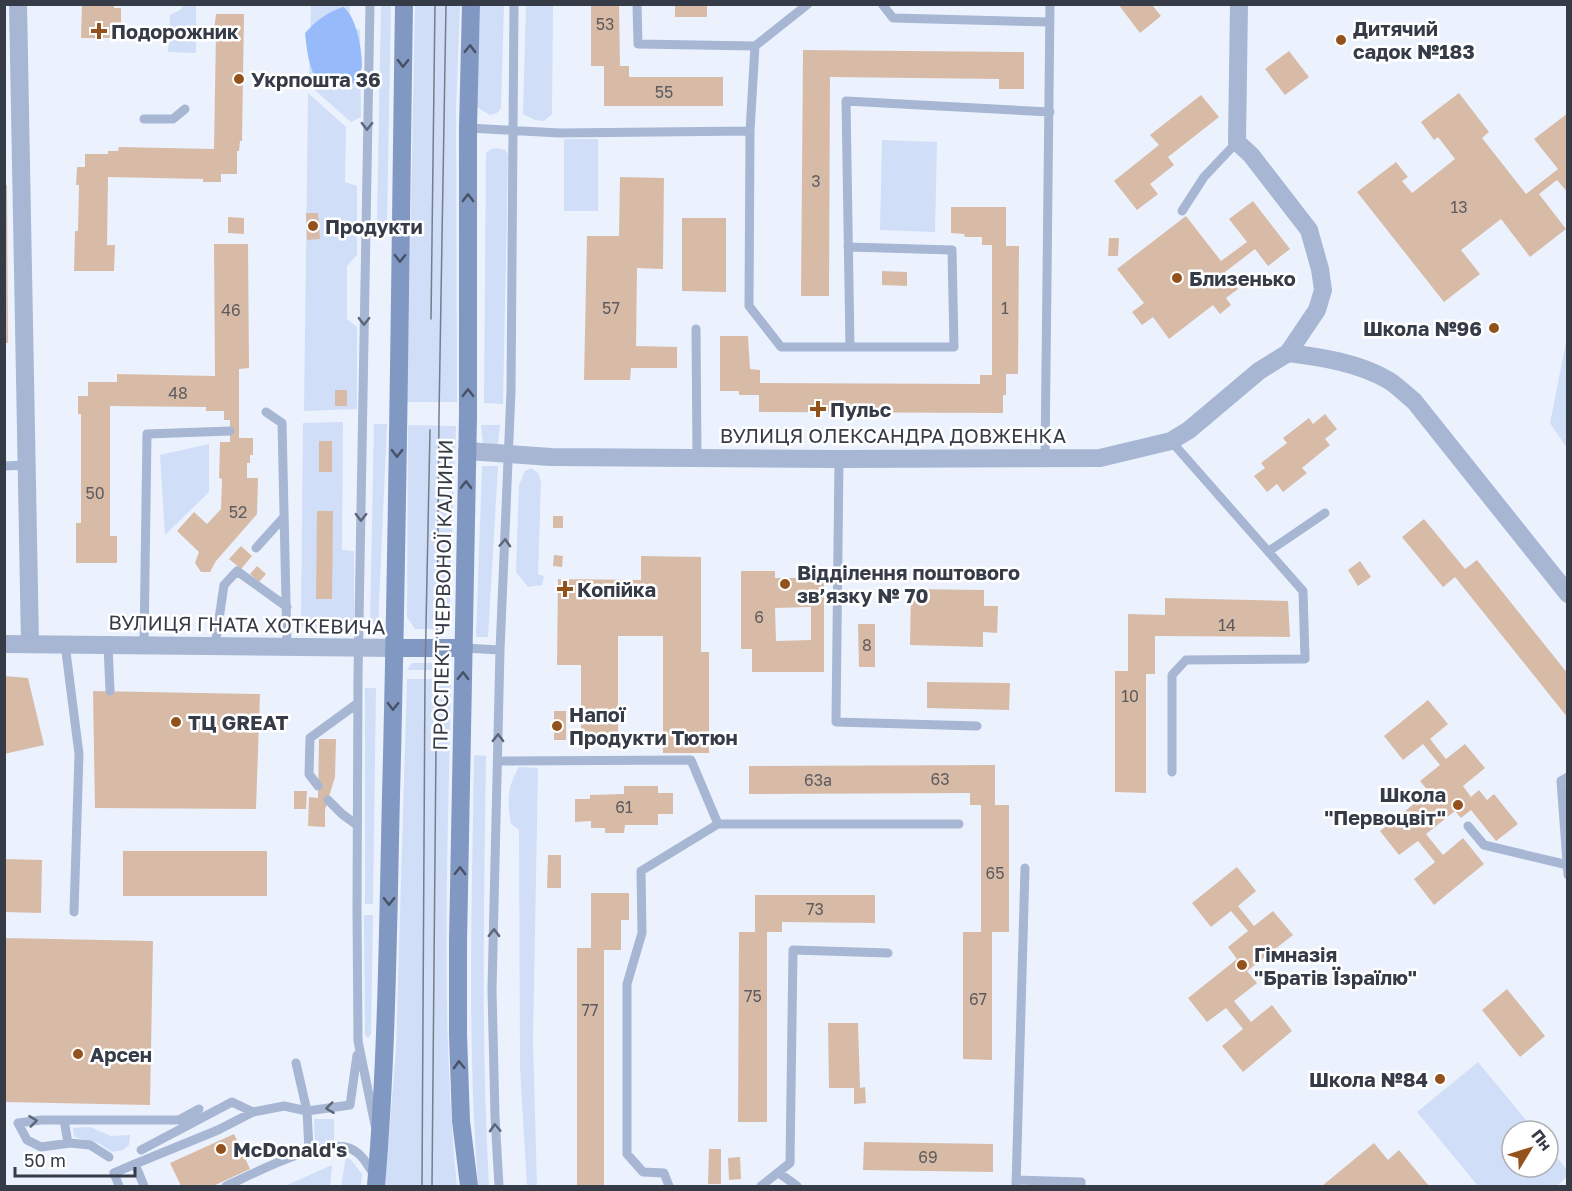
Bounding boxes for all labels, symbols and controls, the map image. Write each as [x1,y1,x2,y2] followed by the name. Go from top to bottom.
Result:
[596,14,614,34] house number: 53
[1353,16,1475,63] place label: Дитячий садок №183
[111,19,239,43] place label: Подорожник
[92,24,106,38] marker: Подорожник
[1334,33,1348,47] marker: Дитячий садок №183
[464,45,476,54] one-way arrow
[397,58,409,67] one-way arrow
[251,67,381,91] place label: Укрпошта 36
[232,72,246,86] marker: Укрпошта 36
[655,82,673,102] house number: 55
[361,121,374,130] one-way arrow
[811,171,821,191] house number: 3
[462,193,474,202] one-way arrow
[1450,197,1468,217] house number: 13
[325,214,423,238] place label: Продукти
[306,219,320,233] marker: Продукти
[394,253,406,262] one-way arrow
[1189,266,1296,290] place label: Близенько
[1170,271,1184,285] marker: Близенько
[602,298,620,318] house number: 57
[1001,298,1009,318] house number: 1
[221,300,241,320] house number: 46
[358,316,370,325] one-way arrow
[1363,316,1482,340] place label: Школа №96
[1487,321,1501,335] marker: Школа №96
[168,383,188,403] house number: 48
[462,388,474,397] one-way arrow
[830,397,891,421] place label: Пульс
[811,402,825,416] marker: Пульс
[720,423,1066,447] street label: ВУЛИЦЯ ОЛЕКСАНДРА ДОВЖЕНКА
[427,439,457,751] street label: ПРОСПЕКТ ЧЕРВОНОЇ КАЛИНИ
[391,448,403,457] one-way arrow
[460,480,473,489] one-way arrow
[85,483,105,503] house number: 50
[229,502,247,522] house number: 52
[355,512,367,521] one-way arrow
[498,539,511,548] one-way arrow
[797,560,1020,607] place label: Відділення поштового зв’язку № 70
[577,577,656,601] place label: Копійка
[778,577,792,591] marker: Відділення поштового зв’язку № 70
[558,582,572,596] marker: Копійка
[754,607,764,627] house number: 6
[108,610,386,638] street label: ВУЛИЦЯ ГНАТА ХОТКЕВИЧА
[1218,615,1236,635] house number: 14
[862,635,872,655] house number: 8
[457,671,470,680] one-way arrow
[1121,686,1139,706] house number: 10
[387,702,400,711] one-way arrow
[569,702,738,749] place label: Напої Продукти Тютюн
[188,710,289,734] place label: ТЦ GREAT
[169,715,183,729] marker: ТЦ GREAT
[550,719,564,733] marker: Напої Продукти Тютюн
[492,734,504,743] one-way arrow
[930,769,950,789] house number: 63
[804,770,832,790] house number: 63а
[1324,782,1446,829] place label: Школа "Первоцвіт"
[615,797,633,817] house number: 61
[1451,798,1465,812] marker: Школа "Первоцвіт"
[986,863,1004,883] house number: 65
[453,866,466,875] one-way arrow
[382,897,395,906] one-way arrow
[806,899,824,919] house number: 73
[487,929,500,938] one-way arrow
[1254,942,1417,989] place label: Гімназія "Братів Їзраїлю"
[1235,958,1249,972] marker: Гімназія "Братів Їзраїлю"
[744,986,762,1006] house number: 75
[969,989,987,1009] house number: 67
[582,1000,598,1020] house number: 77
[90,1042,152,1066] place label: Арсен
[71,1047,85,1061] marker: Арсен
[453,1061,466,1070] one-way arrow
[1309,1067,1428,1091] place label: Школа №84
[1433,1072,1447,1086] marker: Школа №84
[325,1102,334,1114] one-way arrow
[28,1116,37,1128] one-way arrow
[1500,1119,1560,1179] north arrow
[489,1124,502,1133] one-way arrow
[1527,1125,1556,1154] text: Пн
[233,1137,347,1161] place label: McDonald's
[15,1140,135,1178] scale bar
[214,1142,228,1156] marker: McDonald's
[918,1147,938,1167] house number: 69
[24,1149,66,1171] text: 50 m

